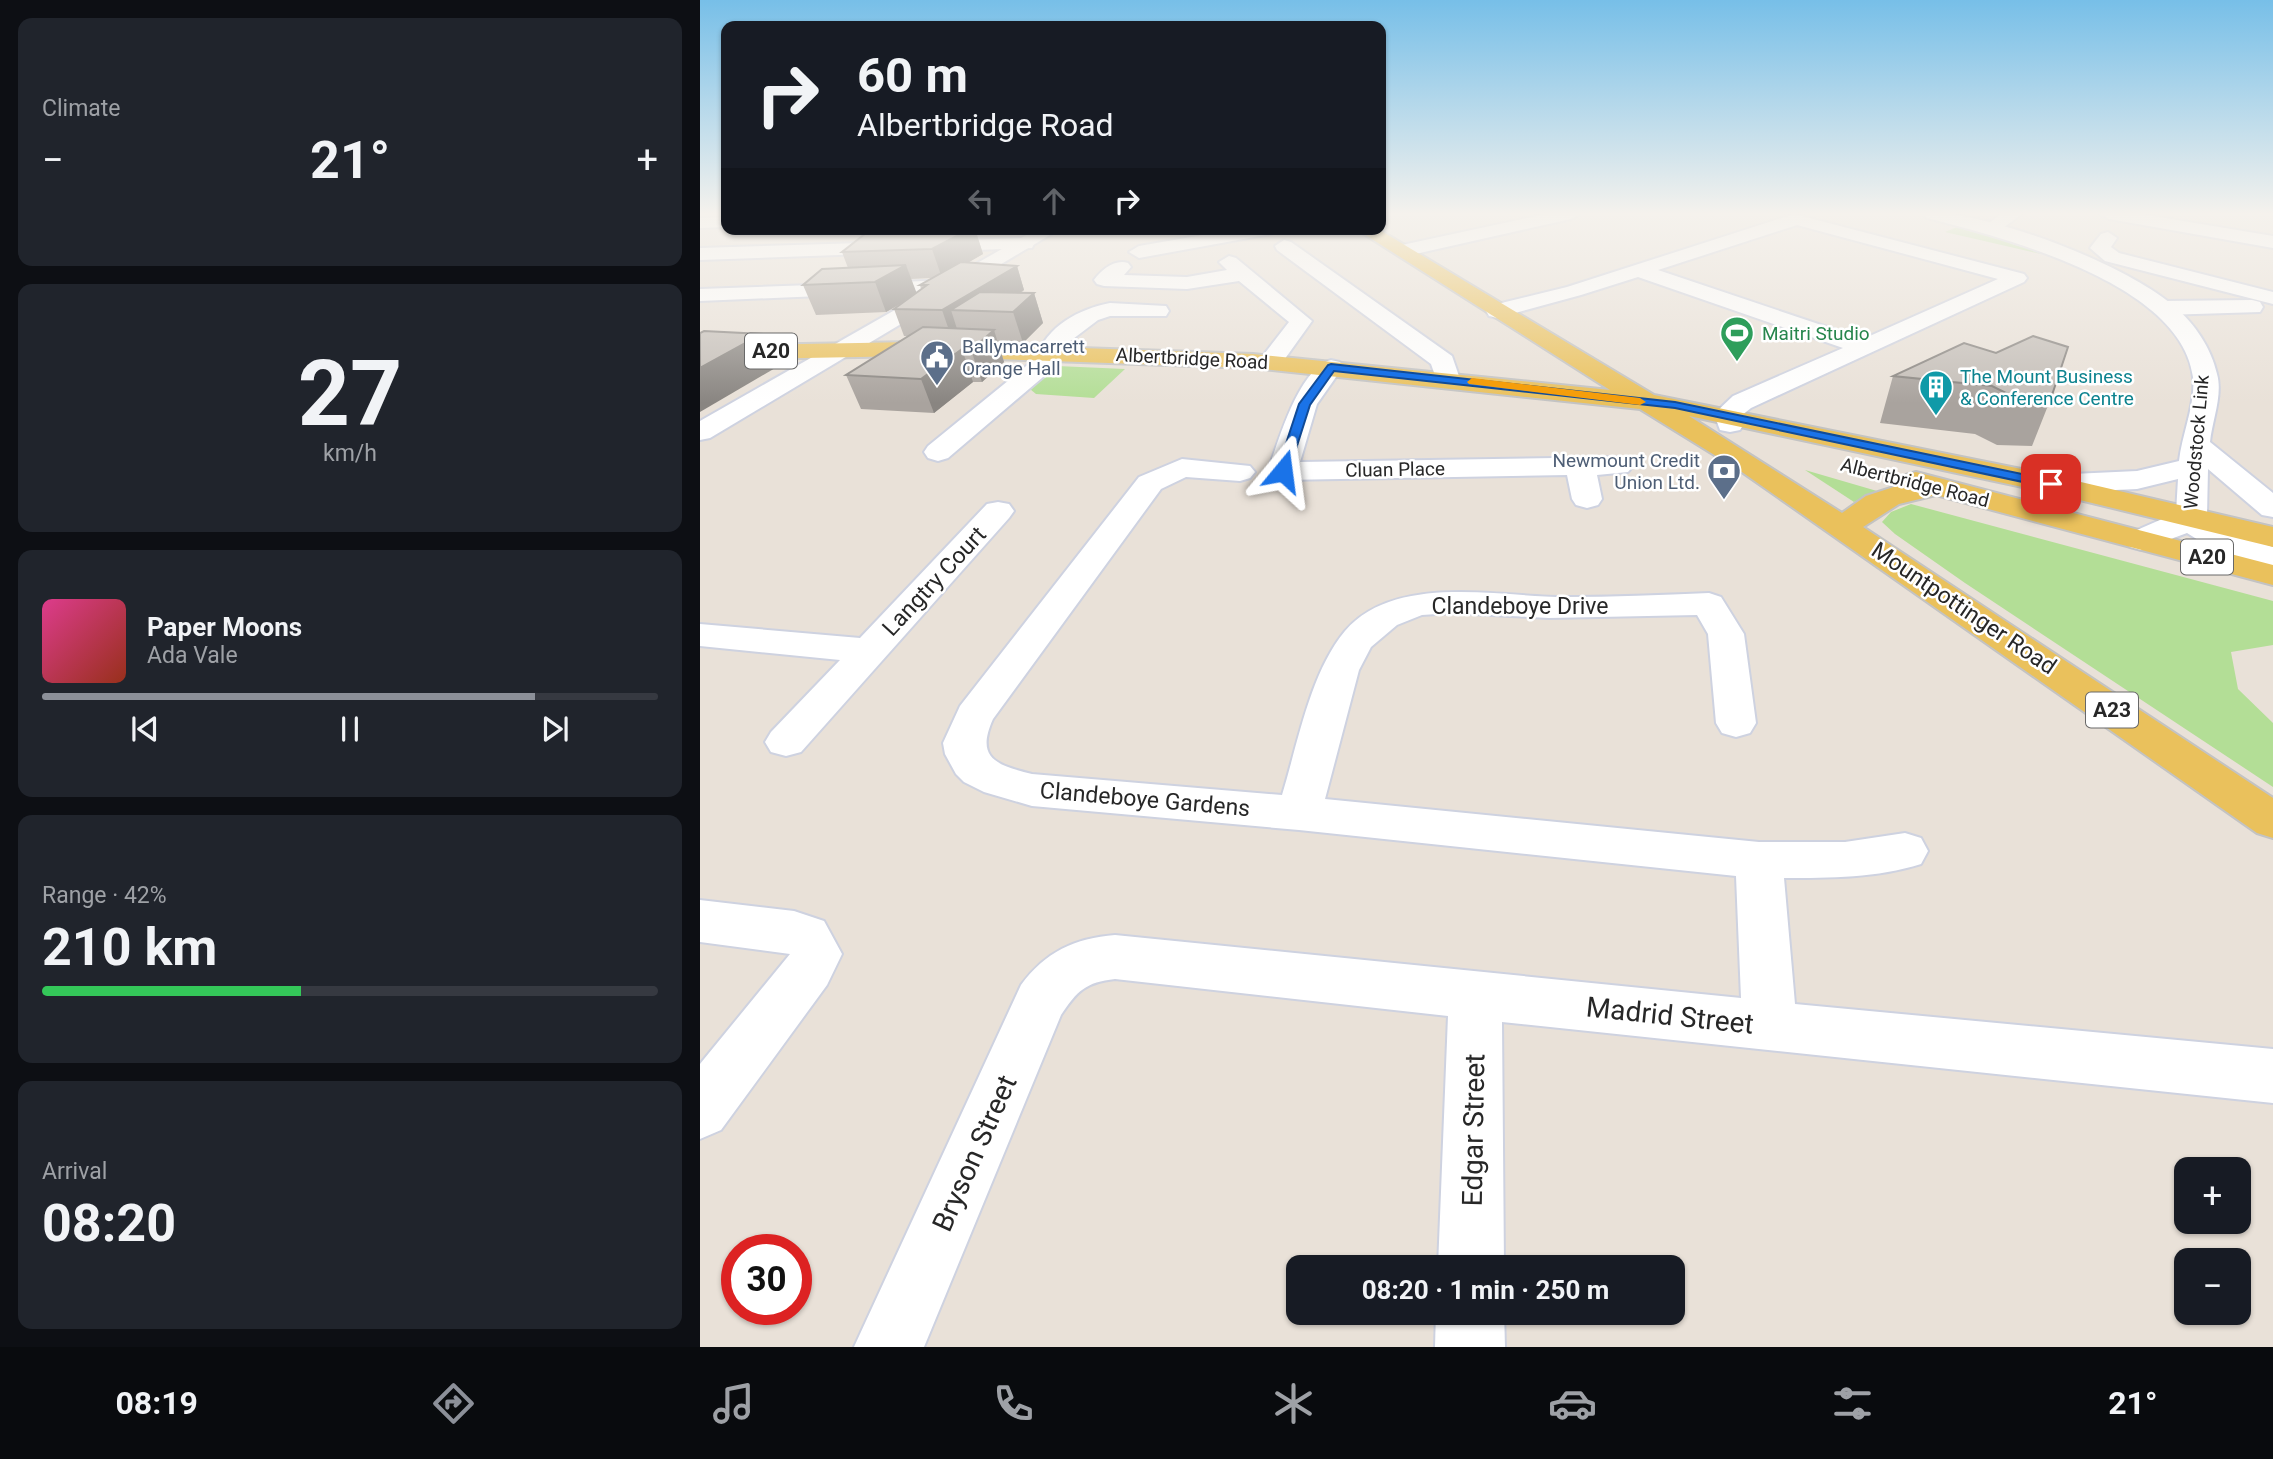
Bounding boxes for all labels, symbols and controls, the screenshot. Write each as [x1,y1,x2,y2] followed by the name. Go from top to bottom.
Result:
[857,47,968,104] text: 60 m
[742,49,833,140] icon: right
[42,95,121,122] text: Climate
[857,106,1114,144] text: Albertbridge Road
[310,130,390,191] text: 21°
[42,138,64,182] text: −
[636,138,658,182] text: +
[962,182,1000,220] icon: left
[1035,182,1073,220] icon: ahead
[1108,182,1146,220] icon: right
[1718,314,1756,363] sports icon: Maitri Studio
[1762,322,1870,345] place label: Maitri Studio
[745,334,797,368] road number: A20
[962,335,1085,380] place label: Ballymacarrett Orange Hall
[918,338,956,387] public building icon: Ballymacarrett Orange Hall
[298,341,402,447] text: 27
[1115,343,1269,374] street label: Albertbridge Road
[1960,365,2134,410] place label: The Mount Business & Conference Centre
[1917,368,1955,417] building icon: The Mount Business & Conference Centre
[2179,373,2214,510] street label: Woodstock Link
[1246,434,1320,508] position arrow
[323,440,377,467] text: km/h
[1552,449,1700,494] place label: Newmount Credit Union Ltd.
[1705,452,1743,501] bank icon: Newmount Credit Union Ltd.
[1838,453,1992,512] street label: Albertbridge Road
[2021,454,2081,514] pin
[1345,457,1445,482] street label: Cluan Place
[2032,465,2070,503] icon: arrive
[877,521,992,641] street label: Langtry Court
[1866,537,2061,680] street label: Mountpottinger Road
[2181,540,2233,574] road number: A20
[1431,593,1609,620] street label: Clandeboye Drive
[147,612,302,642] text: Paper Moons
[147,642,238,669] text: Ada Vale
[2086,692,2138,728] road number: A23
[126,710,164,748] icon: previous
[331,710,369,748] icon: pause
[536,710,574,748] icon: next
[1039,777,1251,822] street label: Clandeboye Gardens
[42,882,167,909] text: Range · 42%
[42,917,217,978] text: 210 km
[1584,990,1755,1041] street label: Madrid Street
[1456,1053,1491,1207] street label: Edgar Street
[925,1070,1024,1236] street label: Bryson Street
[2174,1157,2251,1325] map controls
[2174,1157,2251,1234] button: +
[42,1158,107,1185] text: Arrival
[42,1193,176,1254] text: 08:20
[721,1234,812,1325] speed limit sign: 30
[2174,1248,2251,1325] button: −
[1362,1275,1609,1305] text: 08:20 · 1 min · 250 m
[429,1379,478,1428] icon: directions
[709,1379,758,1428] icon: music
[989,1379,1038,1428] icon: phone
[1269,1379,1318,1428] icon: climate
[1548,1379,1597,1428] icon: car
[1828,1379,1877,1428] icon: filters
[115,1384,198,1422] text: 08:19
[2108,1384,2157,1422] text: 21°

